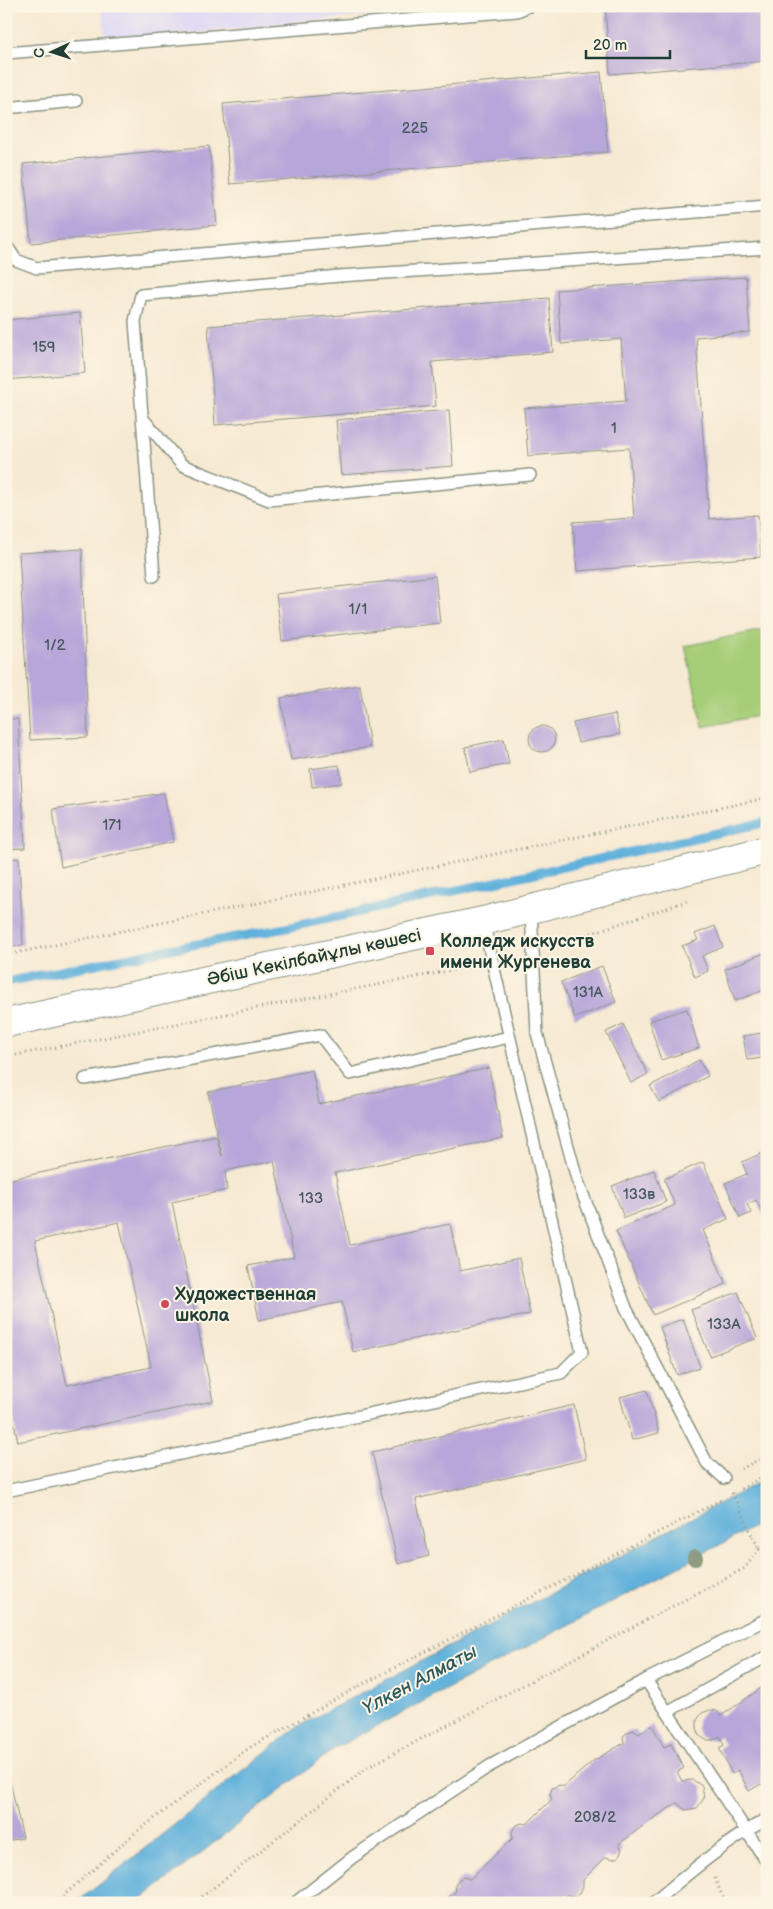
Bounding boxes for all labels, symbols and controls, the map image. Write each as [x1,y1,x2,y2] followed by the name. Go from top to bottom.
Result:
[28,28,78,78] north arrow
[586,28,669,60] scale bar
[593,36,627,55] text: 20 m
[31,47,48,58] text: С
[402,119,428,138] house number: 225
[32,338,56,357] house number: 159
[611,419,617,438] house number: 1
[349,600,367,619] house number: 1/1
[44,636,66,655] house number: 1/2
[103,816,121,835] house number: 171
[205,925,423,990] street label: Әбіш Кекілбайұлы көшесі
[440,931,594,973] place label: Колледж искусств имени Жургенева
[424,945,436,957] marker: Колледж искусств имени Жургенева
[573,983,604,1002] house number: 131А
[623,1185,655,1204] house number: 133в
[299,1189,323,1208] house number: 133
[174,1284,316,1326] place label: Художественная школа
[159,1298,171,1310] marker: Художественная школа
[707,1315,742,1334] house number: 133А
[358,1640,481,1720] water label: Үлкен Алматы
[574,1808,616,1827] house number: 208/2

